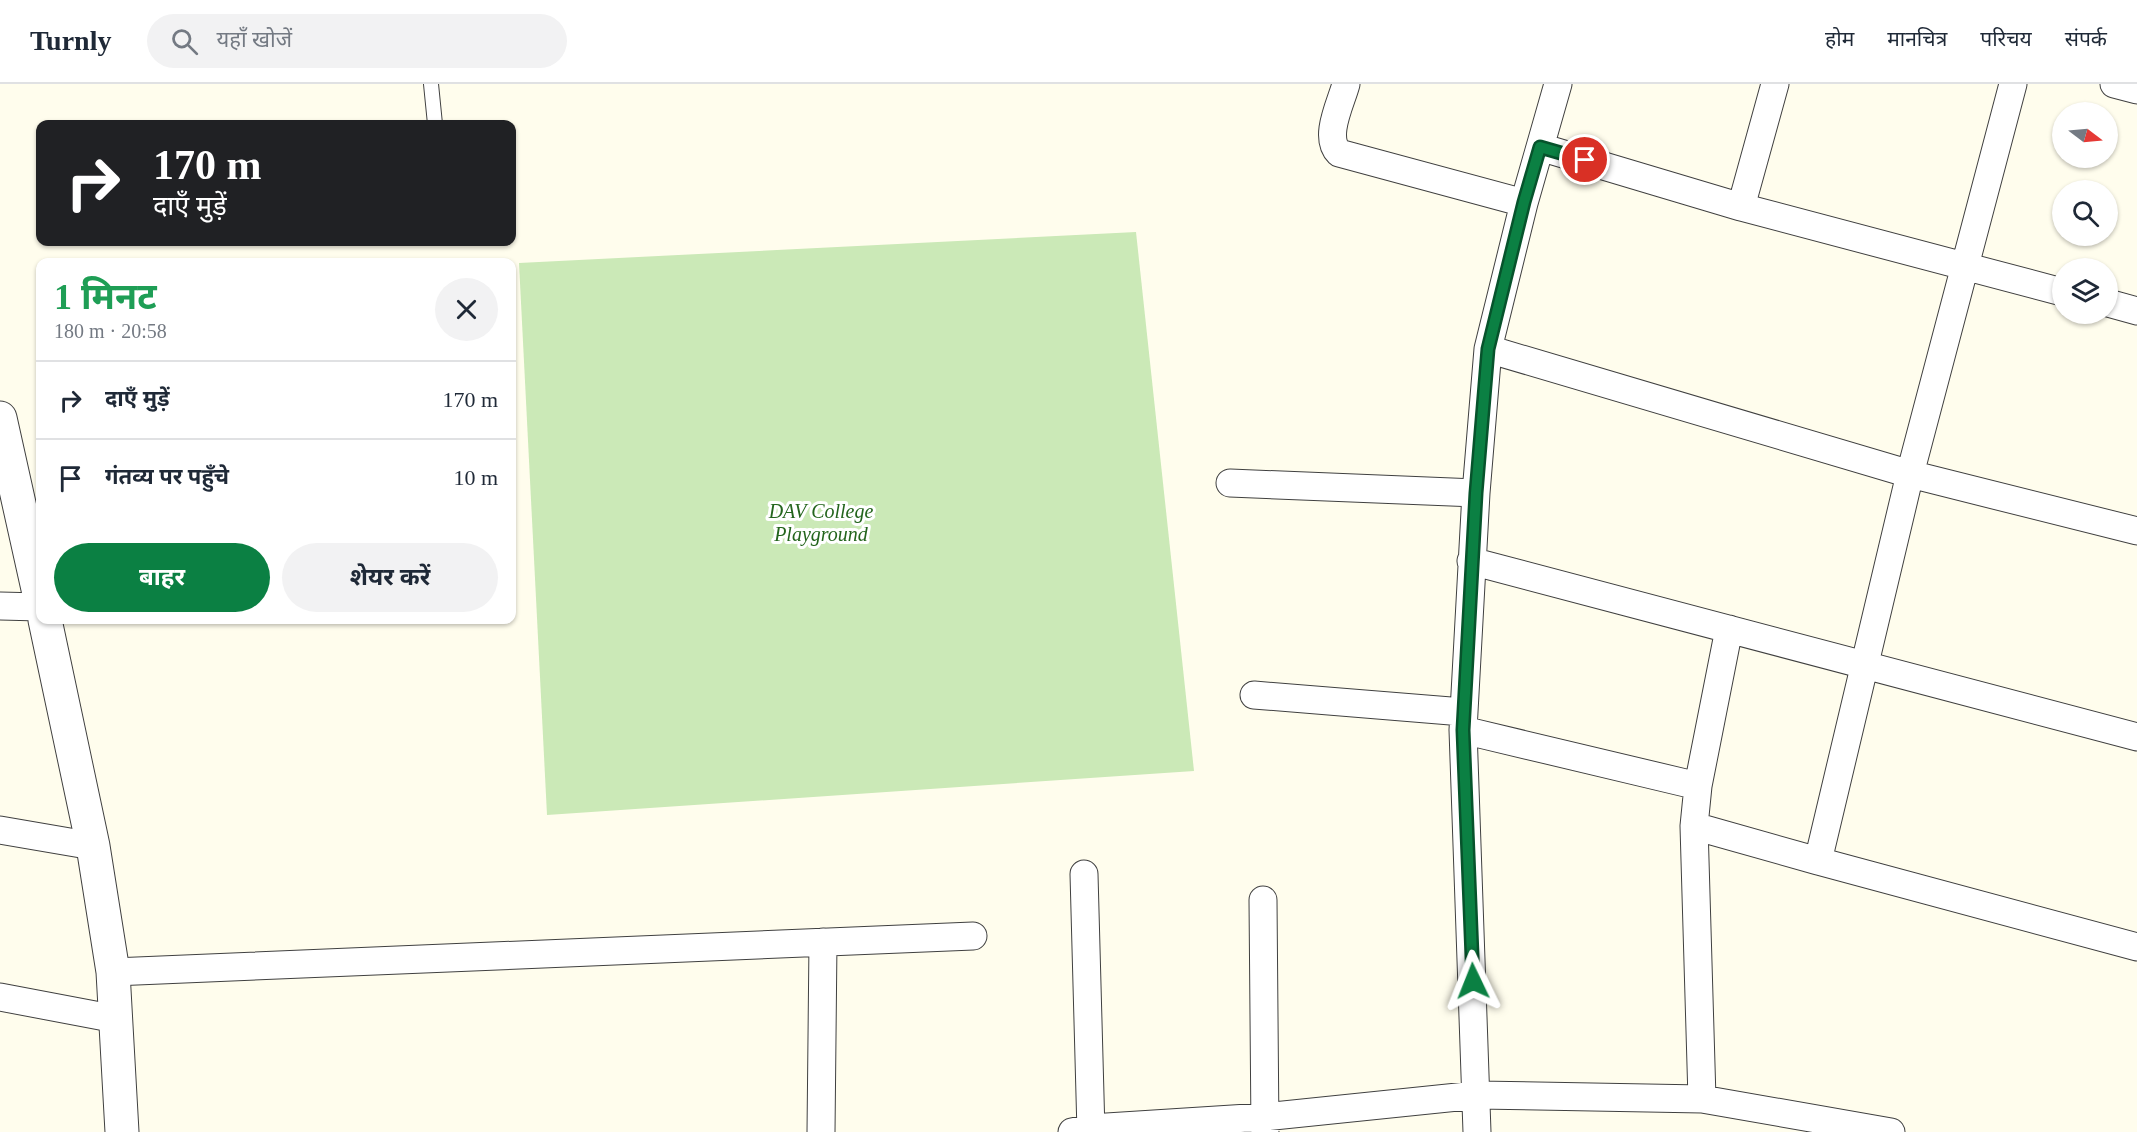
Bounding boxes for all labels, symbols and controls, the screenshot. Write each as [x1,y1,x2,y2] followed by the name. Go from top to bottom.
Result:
[147,14,567,68] search box
[30,25,111,56] text: Turnly
[168,25,201,58] icon: search
[216,27,292,52] text: यहाँ खोजें
[1825,27,1854,51] text: होम
[1887,27,1947,51] text: मानचित्र
[1980,27,2032,51] text: परिचय
[2065,27,2107,51] text: संपर्क
[2052,102,2118,168] north arrow
[2052,102,2118,324] map controls
[1559,134,1610,185] pin
[153,142,262,188] text: 170 m
[1568,143,1601,176] icon: arrive
[54,144,132,222] icon: right
[2052,180,2118,246] button: search
[153,191,227,221] text: दाएँ मुड़ें
[2052,258,2118,324] button: layers
[54,277,157,317] text: 1 मिनट
[435,278,498,341] button: close
[54,320,167,342] text: 180 m · 20:58
[54,384,87,417] icon: right
[105,386,170,411] text: दाएँ मुड़ें
[442,387,498,412] text: 170 m
[54,462,87,495] icon: arrive
[105,464,229,489] text: गंतव्य पर पहुँचे
[453,465,498,490] text: 10 m
[768,500,873,546] park label: DAV College Playground
[54,543,270,612] button: बाहर
[282,543,498,612] button: शेयर करें
[1441,949,1505,1013] position arrow

